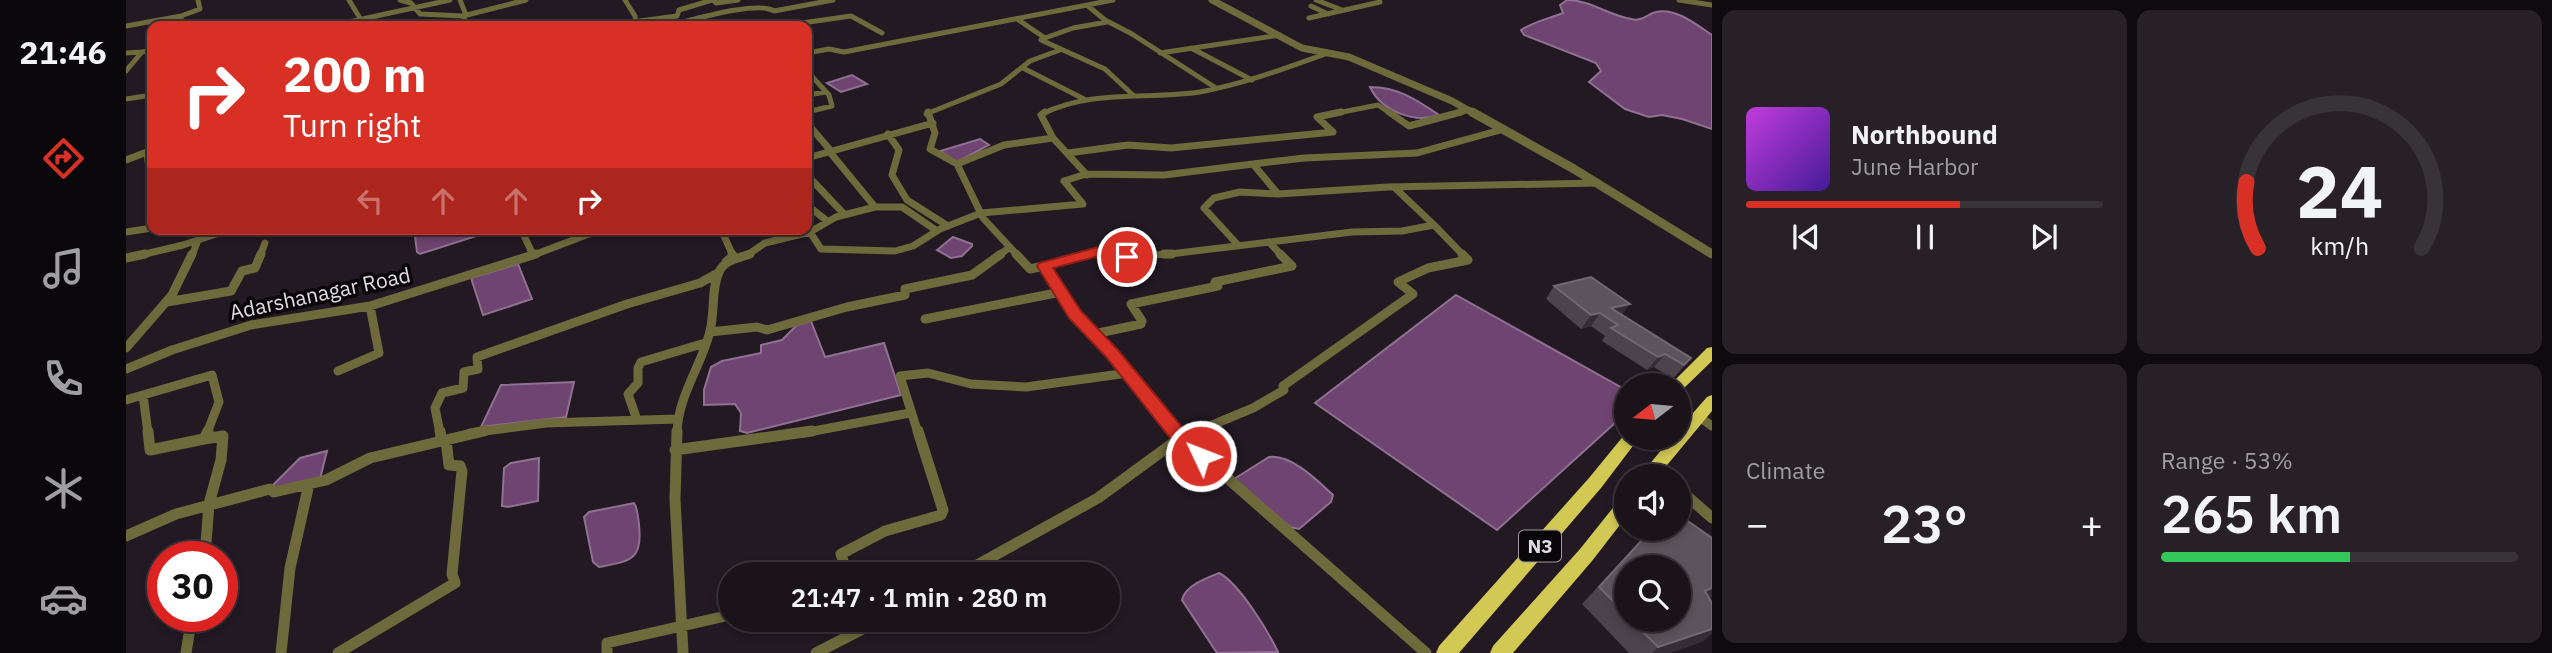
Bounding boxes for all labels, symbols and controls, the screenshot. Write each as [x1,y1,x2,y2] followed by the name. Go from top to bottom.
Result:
[19,31,107,73] text: 21:46
[283,42,427,105] text: 200 m
[168,49,259,140] icon: right
[283,104,421,146] text: Turn right
[1851,117,1998,151] text: Northbound
[39,134,88,183] icon: directions
[2296,143,2383,238] text: 24
[1851,151,1979,181] text: June Harbor
[351,182,389,220] icon: left
[424,182,462,220] icon: ahead
[497,182,535,220] icon: ahead
[570,182,608,220] icon: right
[1787,218,1825,256] icon: previous
[1906,218,1944,256] icon: pause
[2025,218,2063,256] icon: next
[1097,227,1157,287] pin
[2310,229,2369,262] text: km/h
[1108,238,1146,276] icon: arrive
[39,244,88,293] icon: music
[227,260,413,326] street label: Adarshanagar Road
[39,354,88,403] icon: phone
[1614,373,1690,450] north arrow
[1614,373,1691,632] map controls
[1164,419,1238,493] position arrow
[2161,445,2293,475] text: Range · 53%
[1746,455,1825,485] text: Climate
[39,464,88,513] icon: climate
[1614,464,1691,541] button: sound
[2161,480,2342,547] text: 265 km
[1881,490,1968,557] text: 23°
[1746,499,1769,548] text: −
[2080,499,2103,548] text: +
[1519,530,1561,562] road number: N3
[147,541,238,632] speed limit sign: 30
[1614,555,1691,632] button: search
[39,574,88,623] icon: car
[791,580,1047,614] text: 21:47 · 1 min · 280 m

